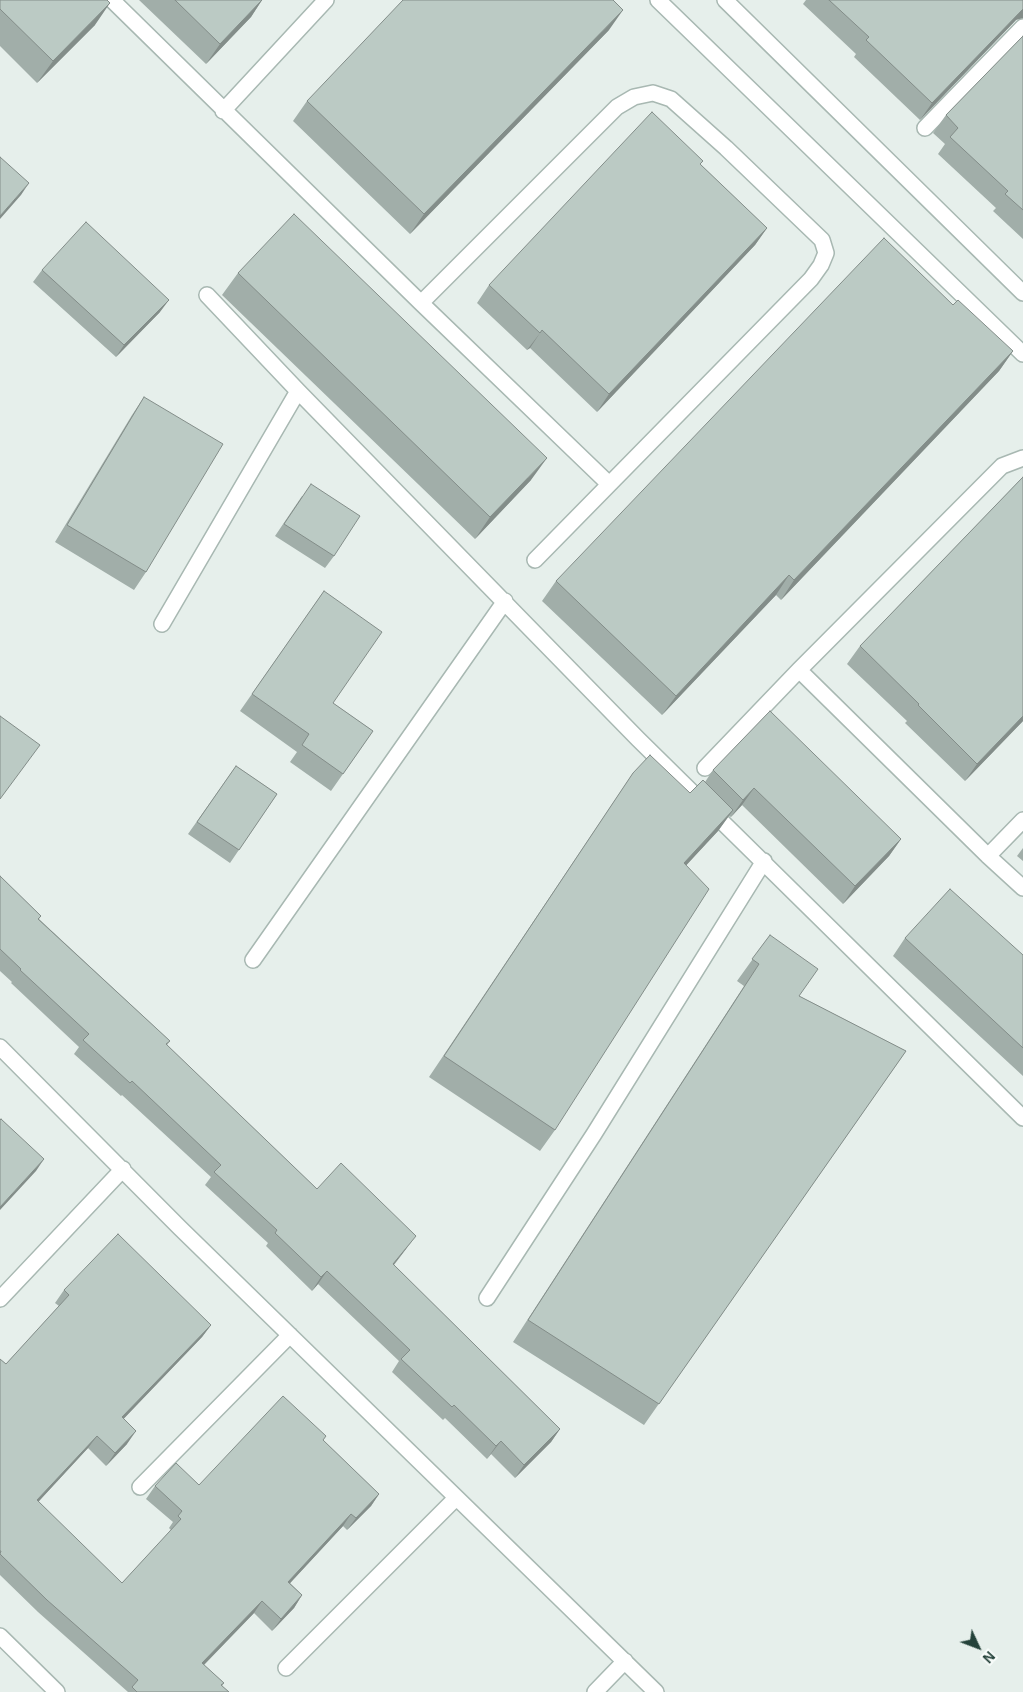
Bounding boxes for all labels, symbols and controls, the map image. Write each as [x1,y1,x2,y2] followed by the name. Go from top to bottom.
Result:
[953,1622,1003,1672] north arrow
[980,1648,998,1666] text: N

